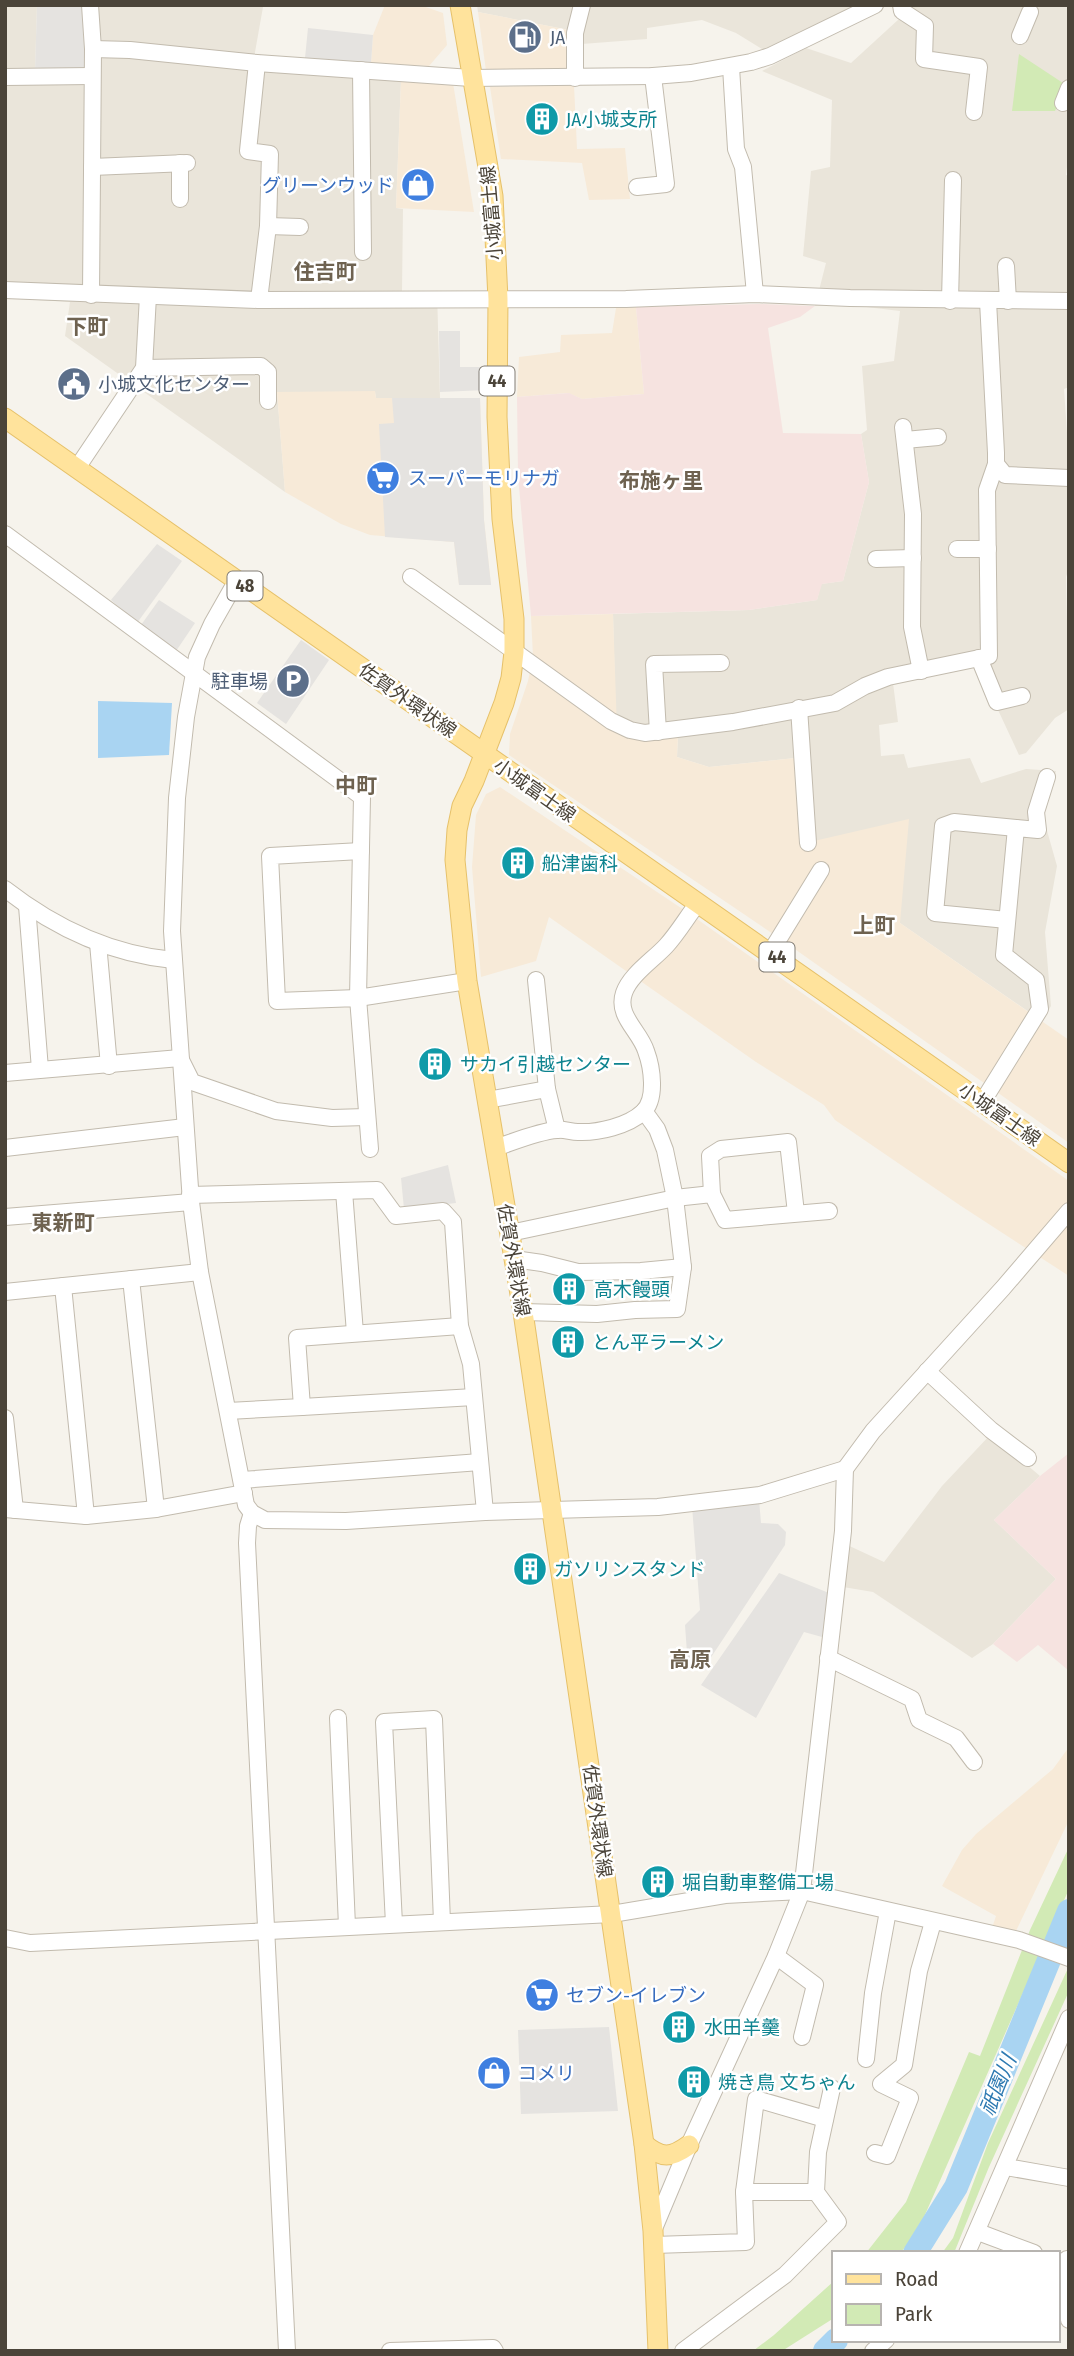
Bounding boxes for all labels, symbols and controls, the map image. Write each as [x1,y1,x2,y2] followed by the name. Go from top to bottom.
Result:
[506,18,544,56] fuel station icon: JA
[550,26,565,49] place label: JA
[523,100,561,138] building icon: JA小城支所
[566,108,657,131] place label: JA小城支所
[476,165,507,261] street label: 小城富士線
[399,166,437,204] shop icon: グリーンウッド
[262,174,394,197] place label: グリーンウッド
[294,259,357,285] district label: 住吉町
[66,314,108,340] district label: 下町
[55,365,93,403] public building icon: 小城文化センター
[480,366,514,396] road number: 44
[98,373,250,396] place label: 小城文化センター
[364,459,402,497] supermarket icon: スーパーモリナガ
[408,467,560,490] place label: スーパーモリナガ
[619,468,703,494] district label: 布施ヶ里
[228,572,262,600] road number: 48
[354,658,461,743] street label: 佐賀外環状線
[274,662,312,700] parking icon: 駐車場
[211,670,268,693] place label: 駐車場
[489,754,580,827] street label: 小城富士線
[335,773,377,799] district label: 中町
[499,844,537,882] building icon: 船津歯科
[542,852,618,875] place label: 船津歯科
[853,913,895,939] district label: 上町
[760,942,794,972] road number: 44
[416,1045,454,1083] building icon: サカイ引越センター
[460,1053,631,1076] place label: サカイ引越センター
[954,1078,1045,1151] street label: 小城富士線
[492,1202,535,1318] street label: 佐賀外環状線
[32,1210,95,1236] district label: 東新町
[550,1270,588,1308] building icon: 高木饅頭
[594,1278,670,1301] place label: 高木饅頭
[549,1323,587,1361] building icon: とん平ラーメン
[592,1331,724,1354] place label: とん平ラーメン
[511,1550,549,1588] building icon: ガソリンスタンド
[554,1558,706,1581] place label: ガソリンスタンド
[669,1647,711,1673] district label: 高原
[578,1763,617,1879] street label: 佐賀外環状線
[639,1863,677,1901] building icon: 堀自動車整備工場
[682,1871,834,1894] place label: 堀自動車整備工場
[523,1976,561,2014] supermarket icon: セブン-イレブン
[566,1984,706,2007] place label: セブン-イレブン
[660,2008,698,2046] building icon: 水田羊羹
[704,2016,780,2039] place label: 水田羊羹
[974,2049,1023,2119] water label: 祇園川
[475,2054,513,2092] shop icon: コメリ
[518,2062,575,2085] place label: コメリ
[675,2063,713,2101] building icon: 焼き鳥 文ちゃん
[718,2071,855,2094] place label: 焼き鳥 文ちゃん
[832,2251,1060,2342] legend
[895,2266,939,2292] text: Road
[895,2301,933,2327] text: Park

